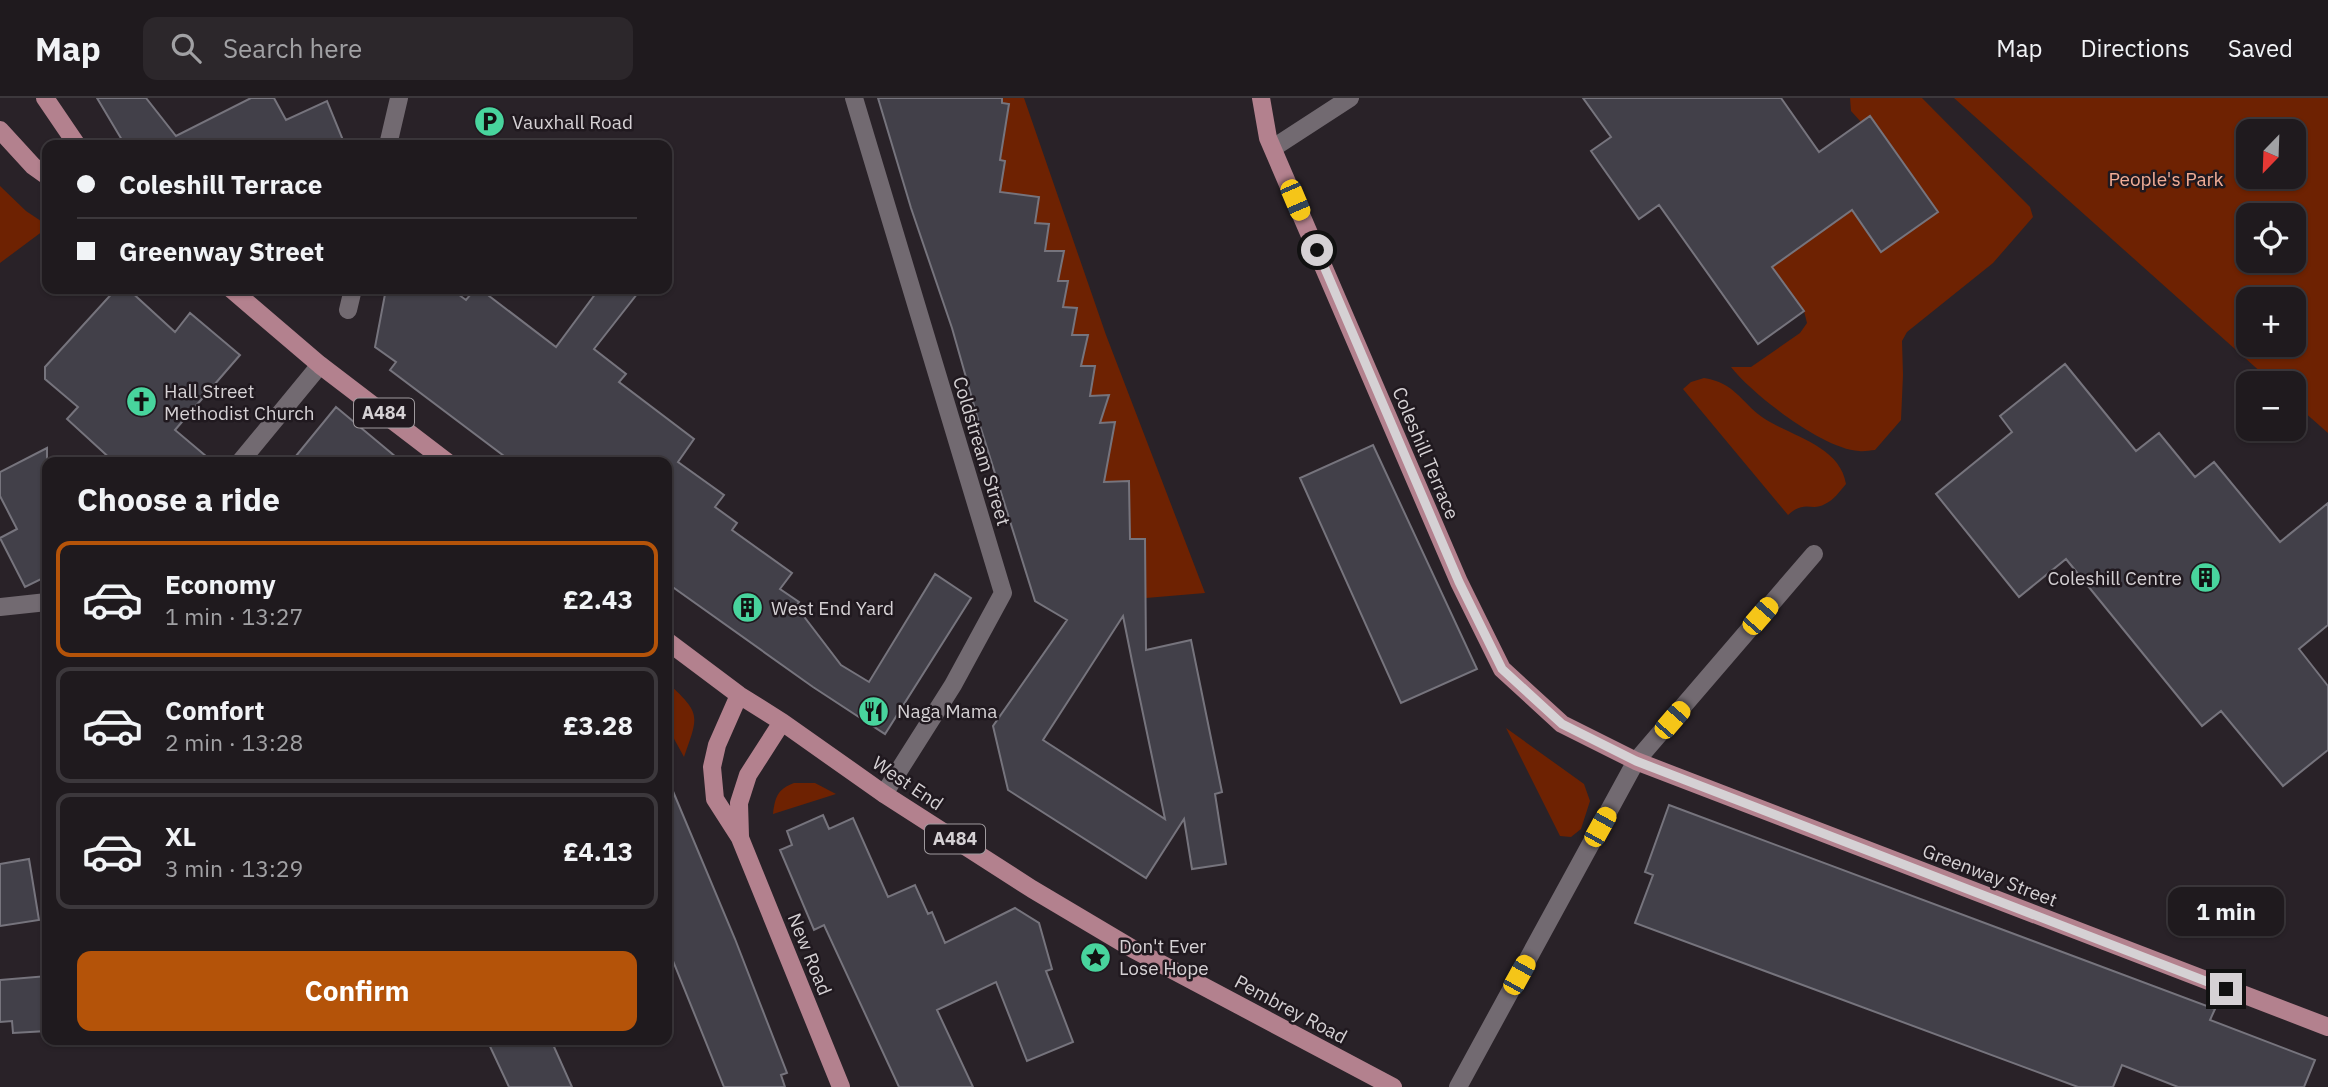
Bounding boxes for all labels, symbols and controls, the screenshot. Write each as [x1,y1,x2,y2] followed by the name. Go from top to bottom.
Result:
[143,17,633,80] search box
[35,27,101,70] text: Map
[167,29,205,67] icon: search
[223,31,362,65] text: Search here
[1996,32,2042,64] text: Map
[2080,32,2190,64] text: Directions
[2228,32,2293,64] text: Saved
[472,105,506,139] parking icon: Vauxhall Road
[512,110,633,134] place label: Vauxhall Road
[2236,119,2306,189] north arrow
[2236,119,2306,441] map controls
[119,167,322,201] text: Coleshill Terrace
[2108,167,2224,191] park label: People's Park
[1278,177,1313,223] car
[2236,203,2306,273] button: locate
[119,234,324,268] text: Greenway Street
[1301,234,1333,266] route start
[2236,287,2306,357] button: +
[2236,371,2306,441] button: −
[948,373,1016,529] street label: Coldstream Street
[164,379,315,425] place label: Hall Street Methodist Church
[1387,383,1465,523] street label: Coleshill Terrace
[124,385,158,419] church icon: Hall Street Methodist Church
[354,398,414,428] road number: A484
[77,478,280,520] text: Choose a ride
[2188,561,2222,595] building icon: Coleshill Centre
[2047,566,2182,590] place label: Coleshill Centre
[165,567,276,601] text: Economy
[81,568,144,631] icon: car
[563,582,633,616] text: £2.43
[731,591,765,625] building icon: West End Yard
[1739,593,1782,639] car
[771,596,894,620] place label: West End Yard
[165,601,303,631] text: 1 min · 13:27
[165,693,264,727] text: Comfort
[81,694,144,757] icon: car
[857,694,891,728] restaurant icon: Naga Mama
[1651,697,1694,743] car
[897,699,998,723] place label: Naga Mama
[563,708,633,742] text: £3.28
[165,727,303,757] text: 2 min · 13:28
[868,751,948,815] street label: West End
[1581,804,1620,850] car
[165,819,196,853] text: XL
[81,820,144,883] icon: car
[925,824,985,854] road number: A484
[563,834,633,868] text: £4.13
[1919,838,2061,912] street label: Greenway Street
[165,853,303,883] text: 3 min · 13:29
[2168,888,2284,936] callout: 1 min
[2196,896,2256,926] text: 1 min
[783,909,837,999] street label: New Road
[1119,934,1209,980] place label: Don't Ever Lose Hope
[1079,940,1113,974] place icon: Don't Ever Lose Hope
[77,951,637,1031] button: Confirm
[1500,952,1539,998] car
[1231,969,1351,1049] street label: Pembrey Road
[2210,973,2242,1005] route end

